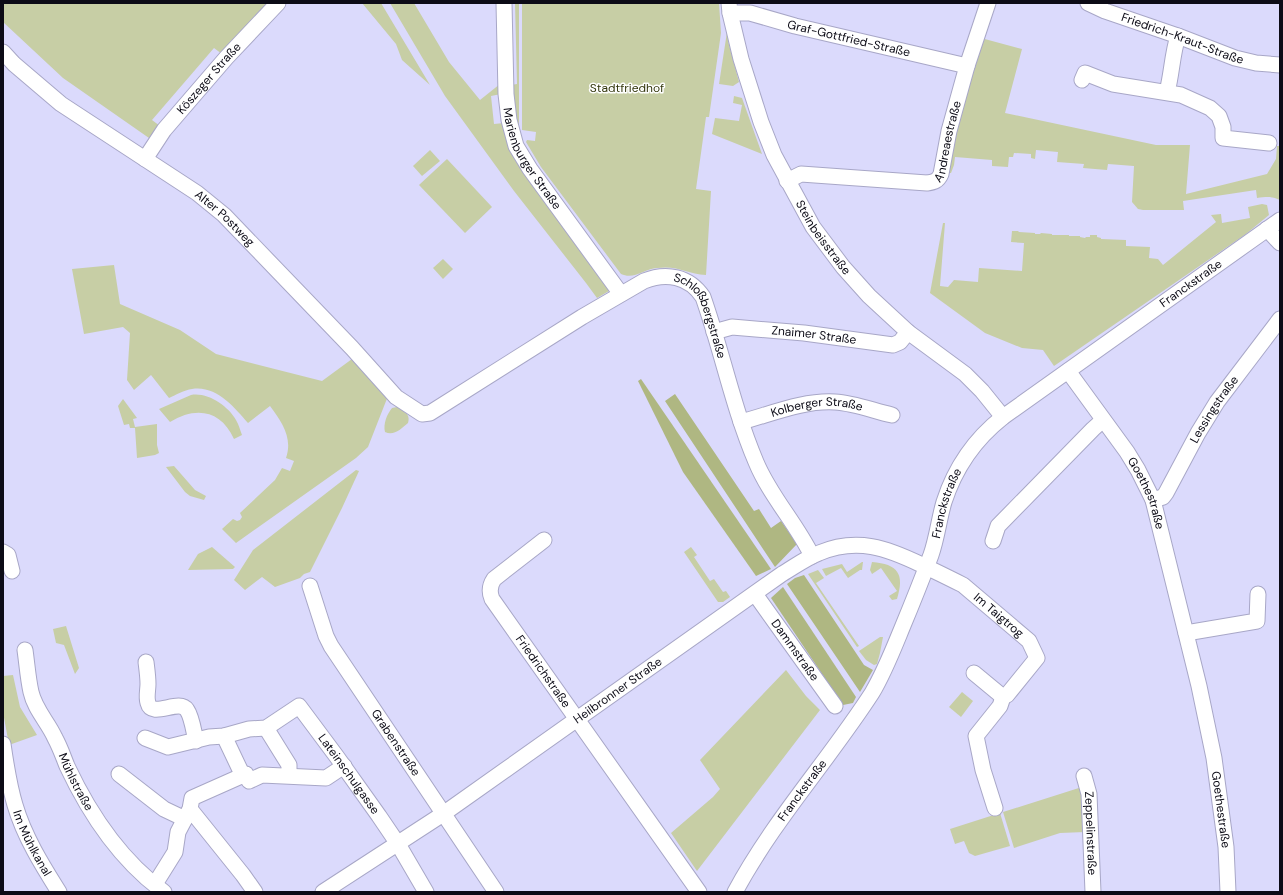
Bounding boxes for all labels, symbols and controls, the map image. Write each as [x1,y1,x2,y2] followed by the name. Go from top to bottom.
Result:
[1119,9,1245,68] street label: Friedrich-Kraut-Straße
[785,16,912,61] street label: Graf-Gottfried-Straße
[173,39,245,118] street label: Köszeger Straße
[590,80,664,96] park label: Stadtfriedhof
[930,99,965,186] street label: Andreaestraße
[500,107,565,213] street label: Marienburger Straße
[191,186,258,250] street label: Alter Postweg
[792,197,854,278] street label: Steinbeisstraße
[1156,256,1225,311] street label: Franckstraße
[672,269,730,360] street label: Schloßbergstraße
[771,322,857,348] street label: Znaimer Straße
[1186,372,1242,446] street label: Lessingstraße
[769,394,865,421] street label: Kolberger Straße
[1124,454,1168,531] street label: Goethestraße
[928,465,965,540] street label: Franckstraße
[970,589,1027,641] street label: Im Taigtrog
[768,616,823,684] street label: Dammstraße
[512,632,574,711] street label: Friedrichstraße
[570,653,665,727] street label: Heilbronner Straße
[368,706,424,779] street label: Grabenstraße
[315,731,383,818] street label: Lateinschulgasse
[55,751,97,814] street label: Mühlstraße
[774,756,830,824] street label: Franckstraße
[1208,770,1234,849] street label: Goethestraße
[1081,791,1100,876] street label: Zeppelinstraße
[9,808,55,879] street label: Im Mühlkanal

